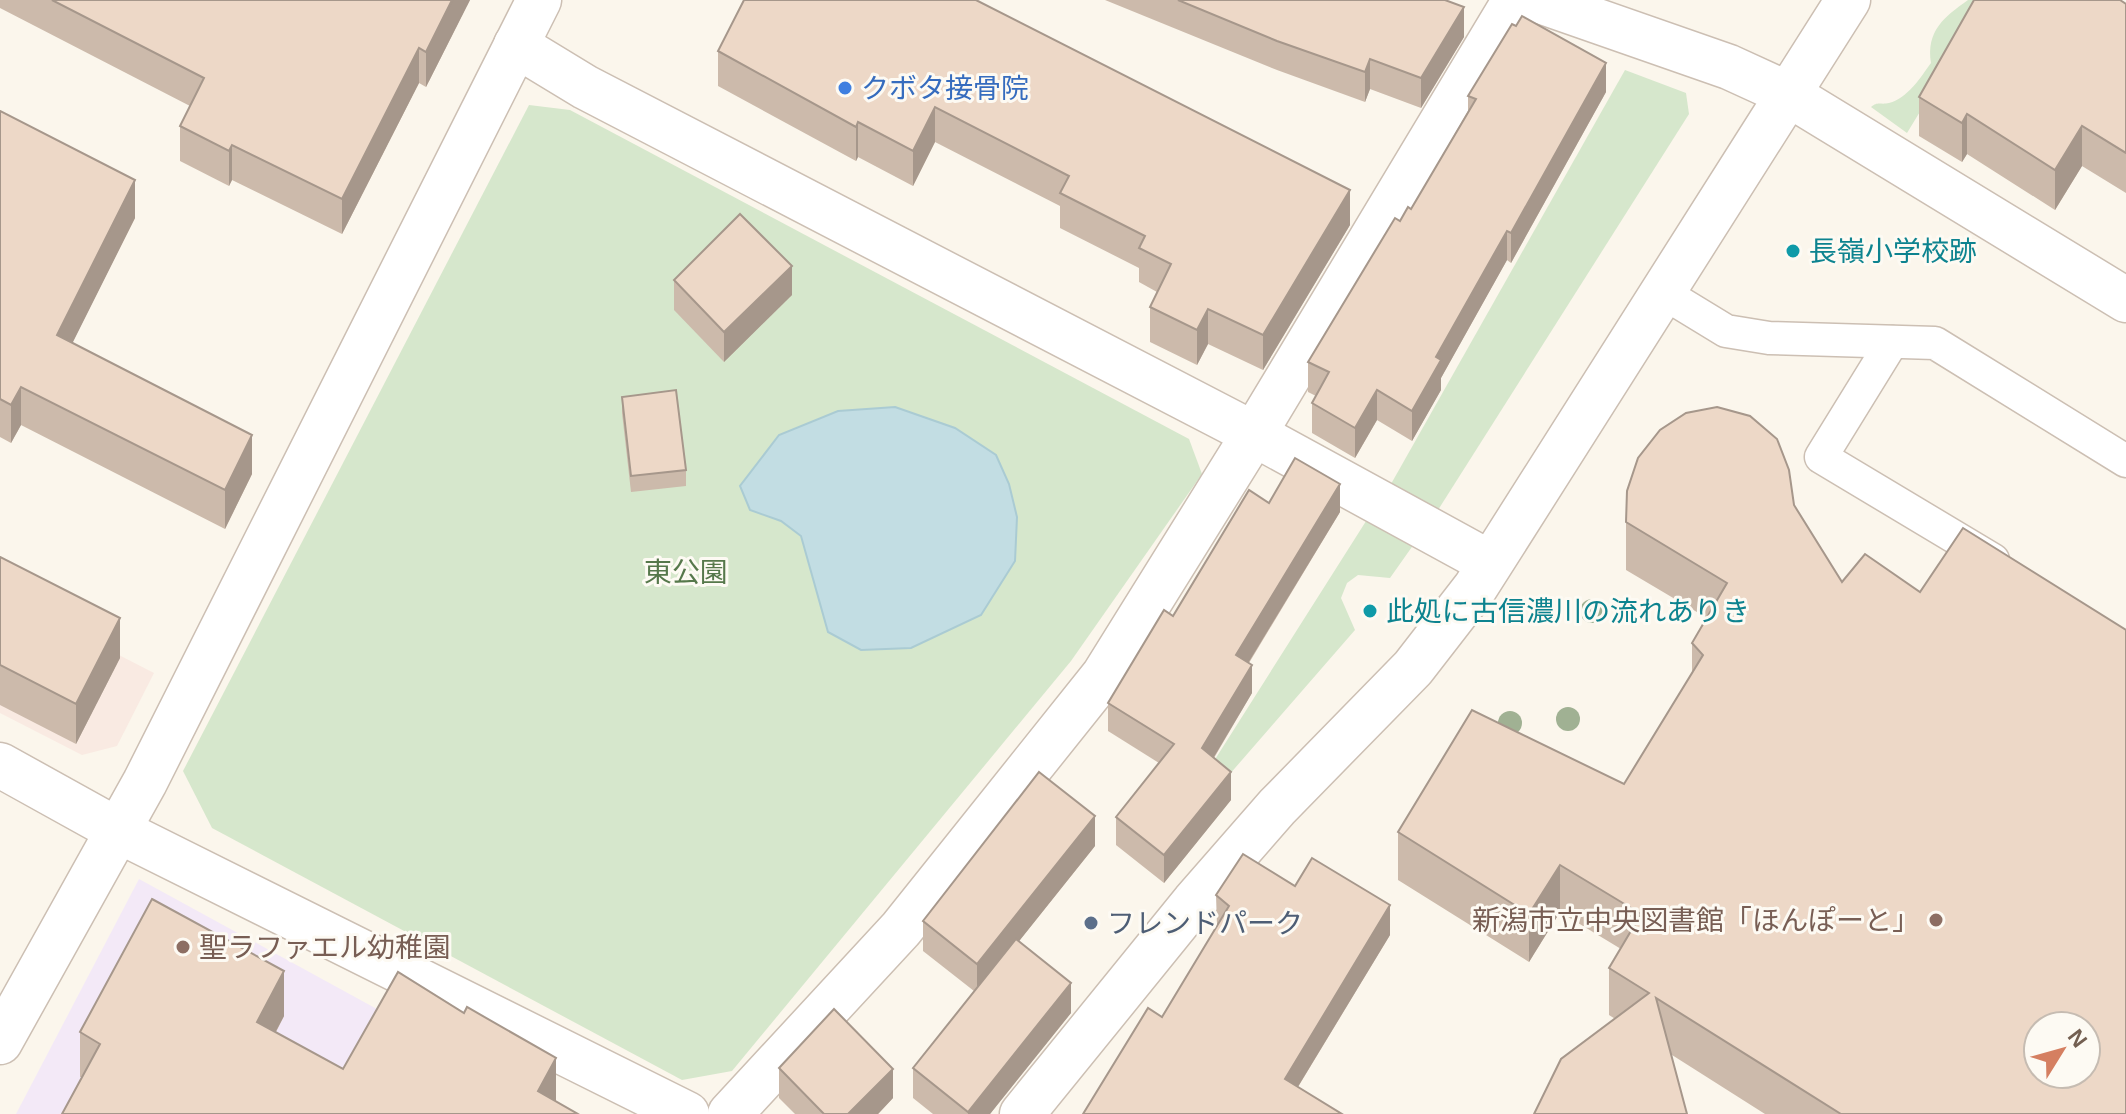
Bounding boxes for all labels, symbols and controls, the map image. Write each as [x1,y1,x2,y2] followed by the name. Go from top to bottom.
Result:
[861,73,1029,104] place label: クボタ接骨院
[836,79,854,97] marker: クボタ接骨院
[1809,236,1977,267] place label: 長嶺小学校跡
[1784,242,1802,260] marker: 長嶺小学校跡
[644,557,728,588] park label: 東公園
[1386,596,1750,627] place label: 此処に古信濃川の流れありき
[1361,602,1379,620] marker: 此処に古信濃川の流れありき
[1472,905,1920,936] place label: 新潟市立中央図書館「ほんぽーと」
[1107,908,1303,939] place label: フレンドパーク
[1927,911,1945,929] marker: 新潟市立中央図書館「ほんぽーと」
[1082,914,1100,932] marker: フレンドパーク
[199,932,451,963] place label: 聖ラファエル幼稚園
[174,938,192,956] marker: 聖ラファエル幼稚園
[2022,1010,2102,1090] north arrow
[2063,1024,2092,1052] text: N

